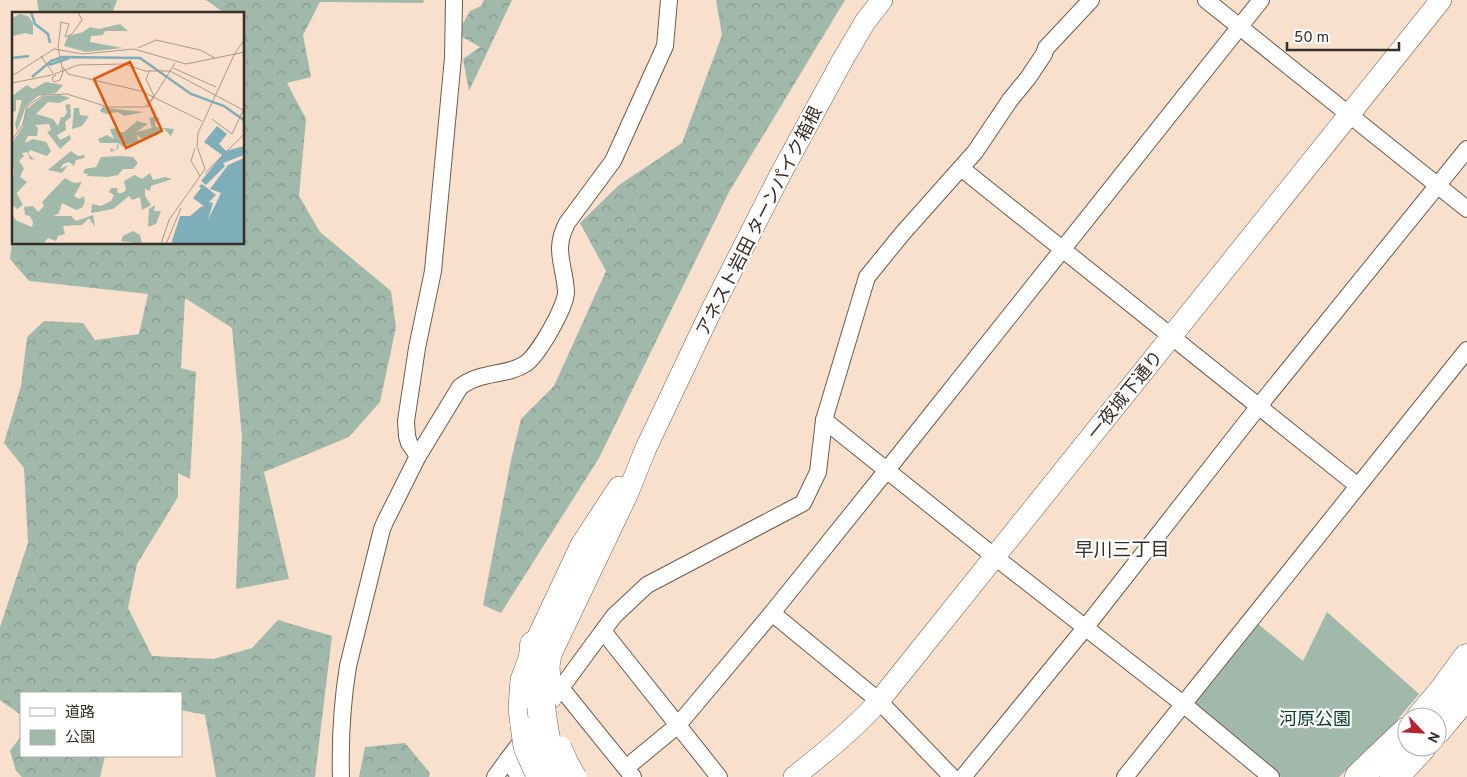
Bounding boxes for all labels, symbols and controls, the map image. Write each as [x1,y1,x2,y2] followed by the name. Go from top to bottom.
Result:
[12,12,245,245] inset map
[1287,20,1400,52] scale bar
[1294,29,1329,48] text: 50 m
[692,103,828,340] street label: アネスト岩田 ターンパイク箱根
[1083,347,1169,445] street label: 一夜城下通り
[1074,539,1170,563] district label: 早川三丁目
[20,692,182,757] legend
[65,704,95,723] text: 道路
[1397,707,1447,757] north arrow
[1279,709,1351,732] park label: 河原公園
[65,729,95,748] text: 公園
[1423,729,1442,745] text: N

